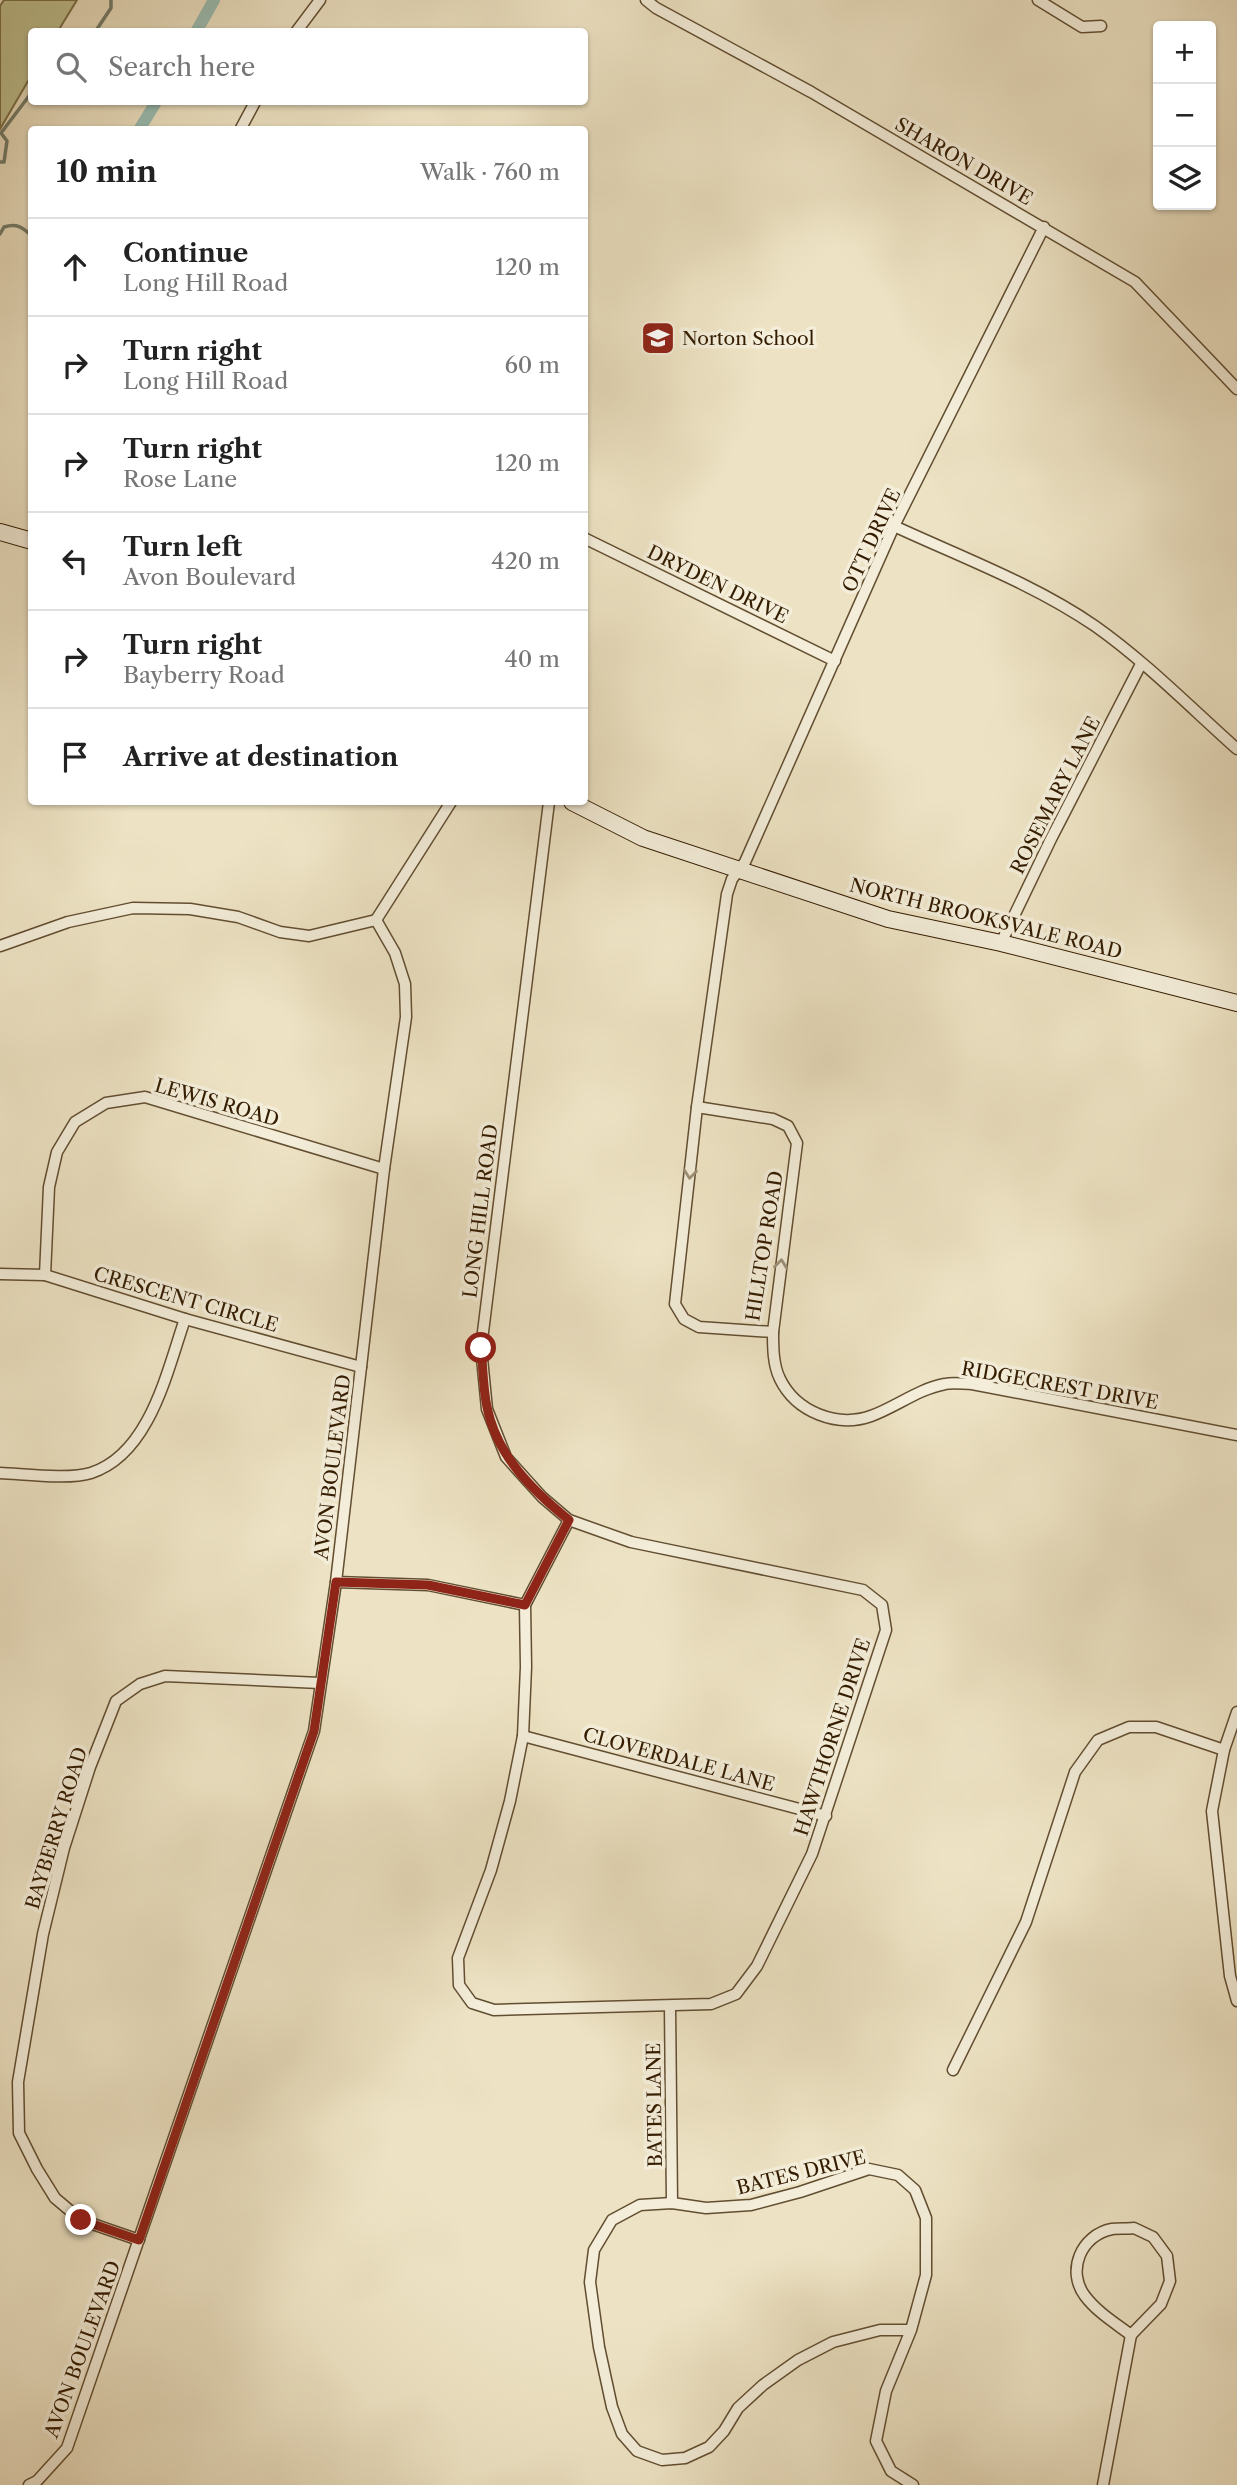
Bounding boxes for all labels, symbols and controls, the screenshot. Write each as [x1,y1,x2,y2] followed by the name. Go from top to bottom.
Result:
[1153,21,1216,210] map controls
[1153,21,1216,84] button: +
[28,28,588,105] search box
[52,48,90,86] icon: search
[108,51,255,83] text: Search here
[1153,84,1216,147] button: −
[891,113,1037,210] street label: SHARON DRIVE
[1153,147,1216,210] button: layers
[56,153,157,190] text: 10 min
[420,158,560,186] text: Walk · 760 m
[123,237,248,269] text: Continue
[56,248,94,286] icon: ahead
[495,253,560,281] text: 120 m
[123,269,288,297] text: Long Hill Road
[639,319,677,357] school or university icon: Norton School
[682,327,815,350] place label: Norton School
[123,335,262,367] text: Turn right
[56,346,94,384] icon: right
[504,351,560,379] text: 60 m
[123,367,288,395] text: Long Hill Road
[123,433,262,465] text: Turn right
[56,444,94,482] icon: right
[495,449,560,477] text: 120 m
[123,465,237,493] text: Rose Lane
[837,485,906,596] street label: OTT DRIVE
[123,531,242,563] text: Turn left
[644,540,792,629] street label: DRYDEN DRIVE
[56,542,94,580] icon: left
[491,547,560,575] text: 420 m
[123,563,296,591] text: Avon Boulevard
[123,629,262,661] text: Turn right
[56,640,94,678] icon: right
[505,645,560,673] text: 40 m
[123,661,285,689] text: Bayberry Road
[1006,713,1105,878] street label: ROSEMARY LANE
[56,738,94,776] icon: arrive
[123,741,398,773] text: Arrive at destination
[847,873,1124,964] street label: NORTH BROOKSVALE ROAD
[152,1074,282,1131] street label: LEWIS ROAD
[458,1123,503,1299] street label: LONG HILL ROAD
[682,1169,697,1180] one-way arrow
[741,1169,788,1323] street label: HILLTOP ROAD
[774,1258,789,1270] one-way arrow
[91,1262,281,1337] street label: CRESCENT CIRCLE
[465,1332,496,1363] route start
[960,1357,1160,1414] street label: RIDGECREST DRIVE
[310,1373,355,1562] street label: AVON BOULEVARD
[790,1635,875,1839] street label: HAWTHORNE DRIVE
[580,1723,777,1796] street label: CLOVERDALE LANE
[21,1744,92,1912] street label: BAYBERRY ROAD
[642,2043,667,2167] street label: BATES LANE
[734,2145,868,2200] street label: BATES DRIVE
[65,2204,96,2235] route end
[39,2257,125,2442] street label: AVON BOULEVARD

